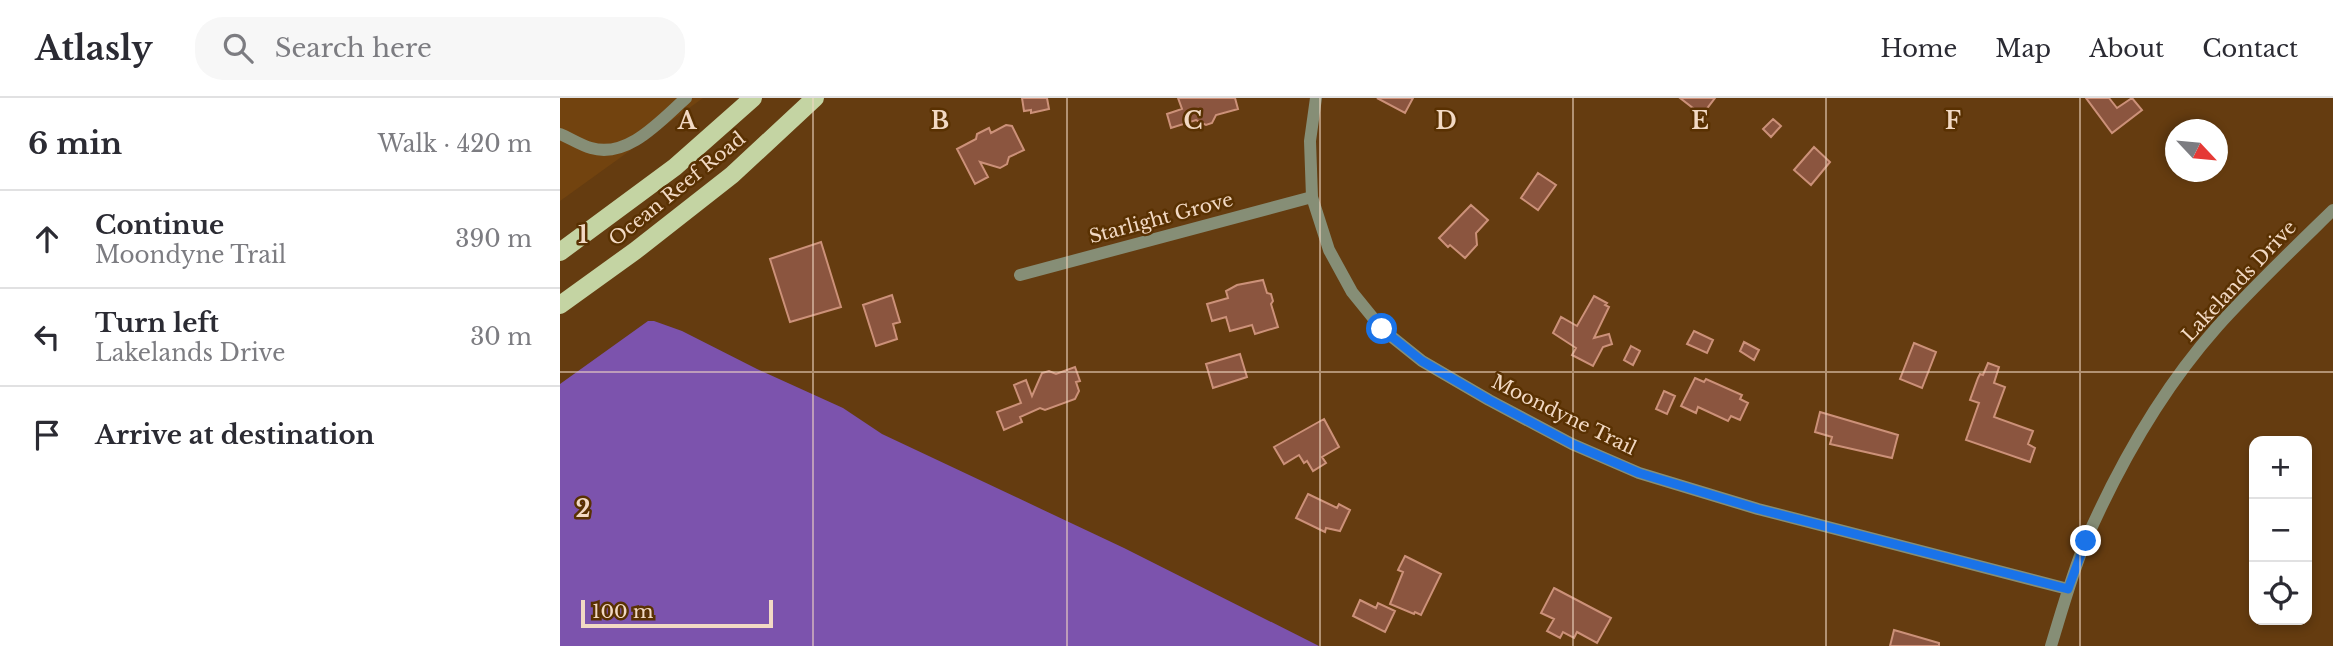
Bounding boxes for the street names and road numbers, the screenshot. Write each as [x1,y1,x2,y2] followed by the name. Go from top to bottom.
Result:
[604,127,750,251] street label: Ocean Reef Road
[1086,188,1236,248] street label: Starlight Grove
[2177,216,2301,346] street label: Lakelands Drive
[1488,370,1640,460] street label: Moondyne Trail

